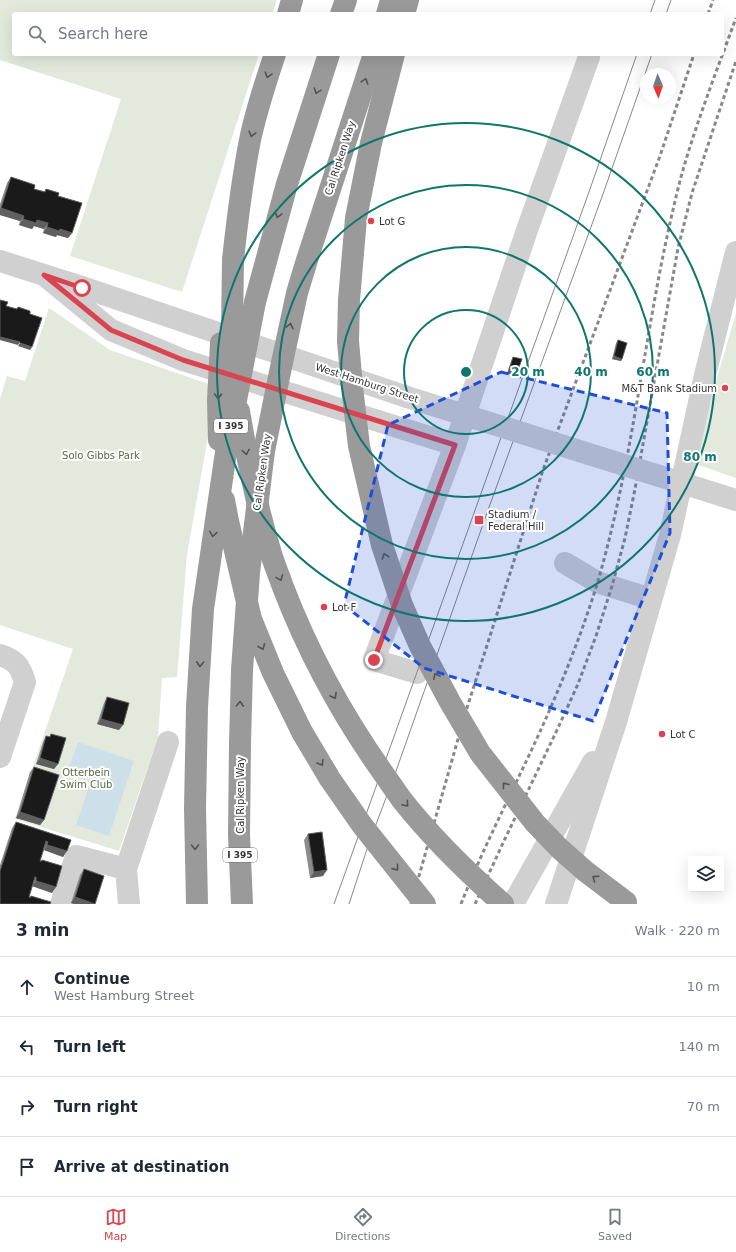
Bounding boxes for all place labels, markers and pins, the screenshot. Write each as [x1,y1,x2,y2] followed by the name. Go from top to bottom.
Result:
[366,216,376,226] marker: Lot G
[379,216,405,227] place label: Lot G
[459,365,473,379] centre of rings
[621,383,717,394] place label: M&T Bank Stadium
[720,383,730,393] marker: M&T Bank Stadium
[488,509,544,532] place label: Stadium / Federal Hill
[473,514,485,526] marker: Stadium / Federal Hill
[319,602,329,612] marker: Lot F
[332,602,357,613] place label: Lot F
[657,729,667,739] marker: Lot C
[670,729,696,740] place label: Lot C

